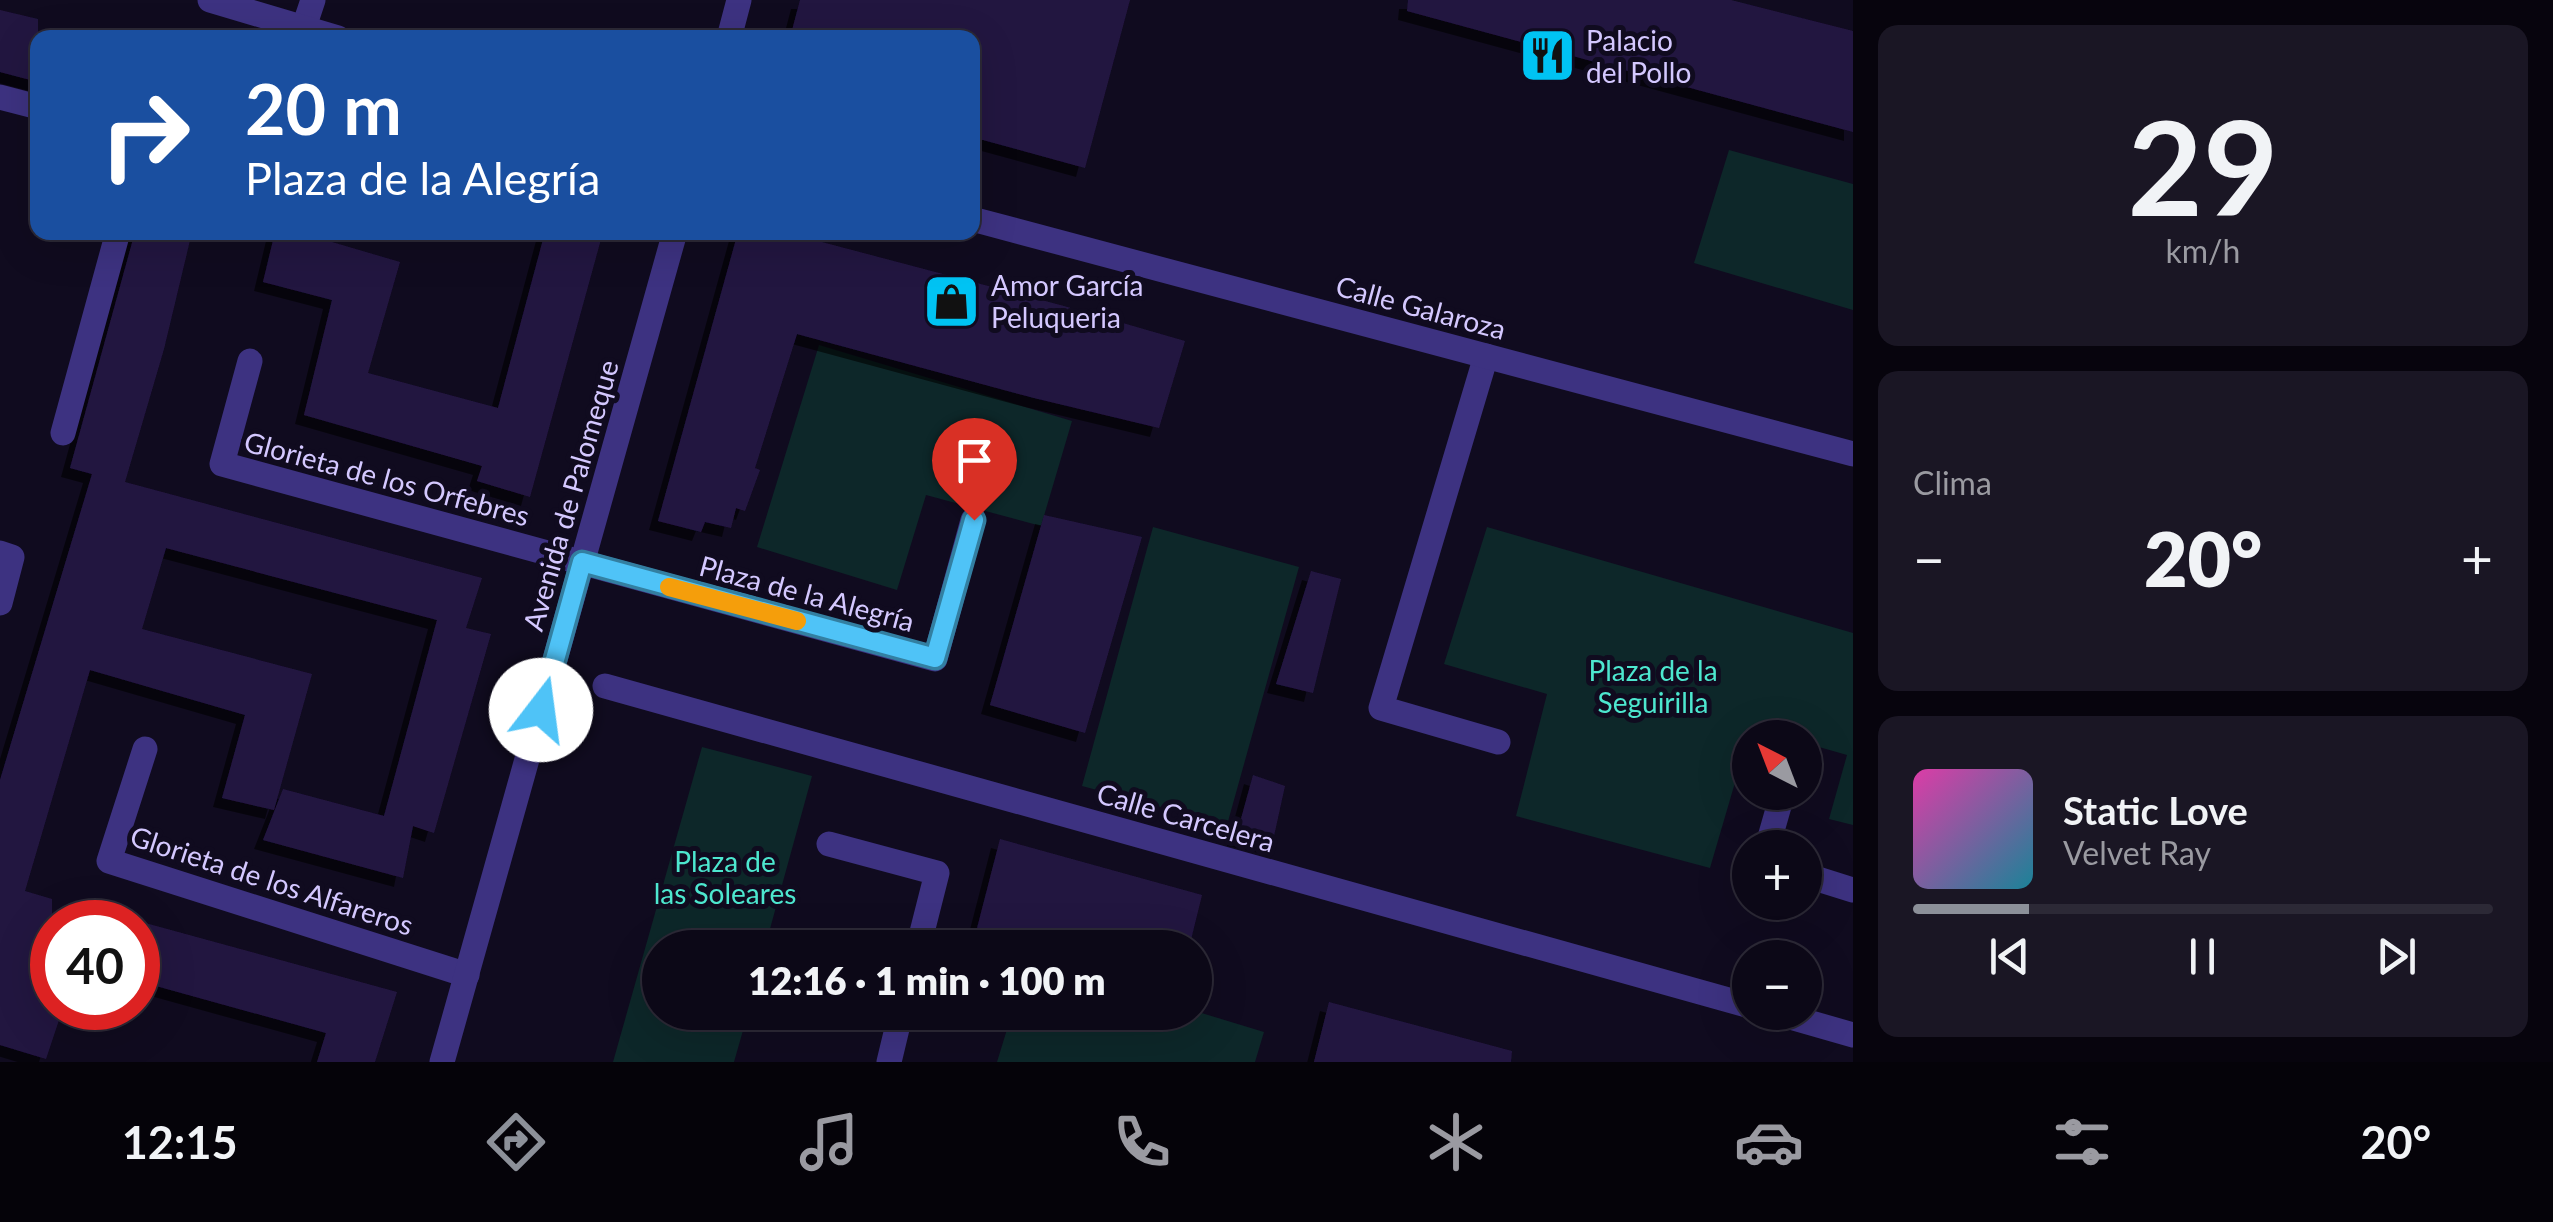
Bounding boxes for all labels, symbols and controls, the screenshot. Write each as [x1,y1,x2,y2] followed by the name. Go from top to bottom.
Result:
[1586,23,1691,89] place label: Palacio del Pollo
[1517,26,1577,86] restaurant icon: Palacio del Pollo
[245,66,402,150] text: 20 m
[80,70,210,200] icon: right
[2128,88,2278,244] text: 29
[245,151,600,205] text: Plaza de la Alegría
[2166,231,2240,270] text: km/h
[991,268,1144,334] place label: Amor García Peluqueria
[1332,268,1510,346] street label: Calle Galaroza
[922,271,982,331] shop icon: Amor García Peluqueria
[515,356,625,634] street label: Avenida de Palomeque
[932,418,1017,521] pin
[241,424,533,532] street label: Glorieta de los Orfebres
[947,433,1002,488] icon: arrive
[1913,463,1992,502] text: Clima
[2144,513,2262,603] text: 20°
[1913,525,1945,591] text: −
[2461,525,2493,591] text: +
[696,548,918,638] street label: Plaza de la Alegría
[1588,653,1718,719] park label: Plaza de la Seguirilla
[489,658,593,762] position arrow
[1732,720,1822,810] north arrow
[1732,720,1822,1030] map controls
[1093,775,1279,859] street label: Calle Carcelera
[2063,787,2248,833] text: Static Love
[126,818,418,942] street label: Glorieta de los Alfareros
[1732,830,1822,920] button: +
[2063,833,2211,872] text: Velvet Ray
[654,844,796,910] park label: Plaza de las Soleares
[30,900,160,1030] speed limit sign: 40
[1982,929,2037,984] icon: previous
[2175,929,2230,984] icon: pause
[2369,929,2424,984] icon: next
[1732,940,1822,1030] button: −
[748,957,1106,1003] text: 12:16 · 1 min · 100 m
[481,1107,551,1177] icon: directions
[794,1107,864,1177] icon: music
[1107,1107,1177,1177] icon: phone
[1421,1107,1491,1177] icon: climate
[1734,1107,1804,1177] icon: car
[2047,1107,2117,1177] icon: filters
[122,1115,238,1169] text: 12:15
[2360,1115,2431,1169] text: 20°

